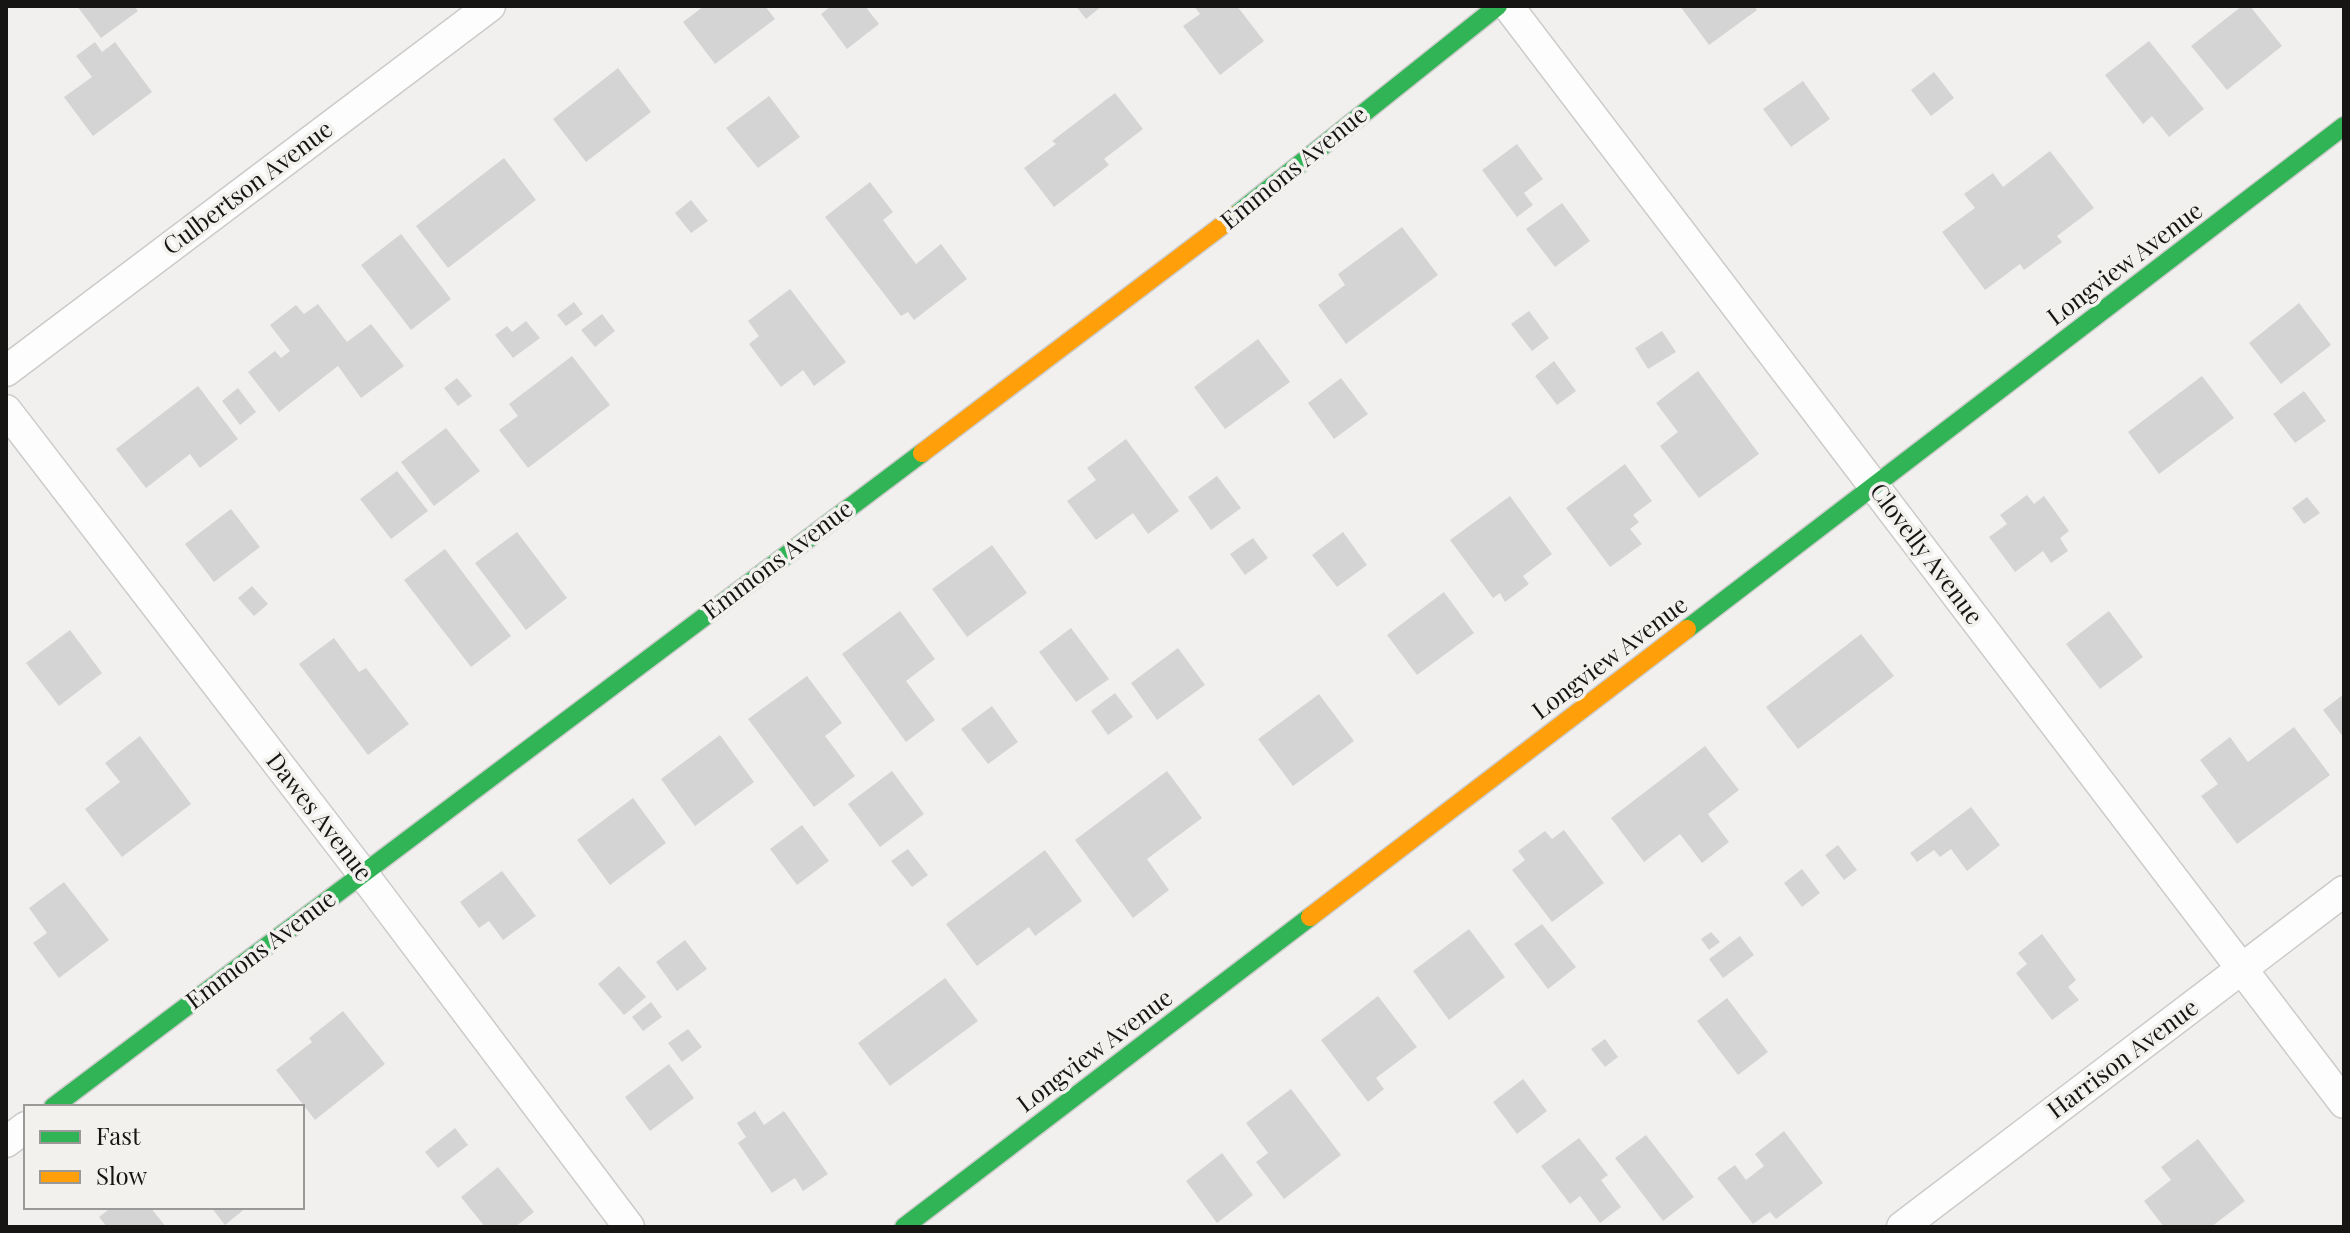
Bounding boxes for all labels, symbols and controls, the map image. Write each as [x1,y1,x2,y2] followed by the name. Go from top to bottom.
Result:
[1213,97,1373,235] street label: Emmons Avenue
[155,112,338,261] street label: Culbertson Avenue
[2040,193,2208,331] street label: Longview Avenue
[1864,476,1991,630] street label: Clovelly Avenue
[695,492,858,625] street label: Emmons Avenue
[1525,587,1693,725] street label: Longview Avenue
[260,745,381,887] street label: Dawes Avenue
[178,882,341,1015] street label: Emmons Avenue
[1010,980,1178,1118] street label: Longview Avenue
[2040,990,2204,1125] street label: Harrison Avenue
[24,1105,304,1209] legend
[96,1119,141,1151] text: Fast
[96,1159,148,1191] text: Slow

